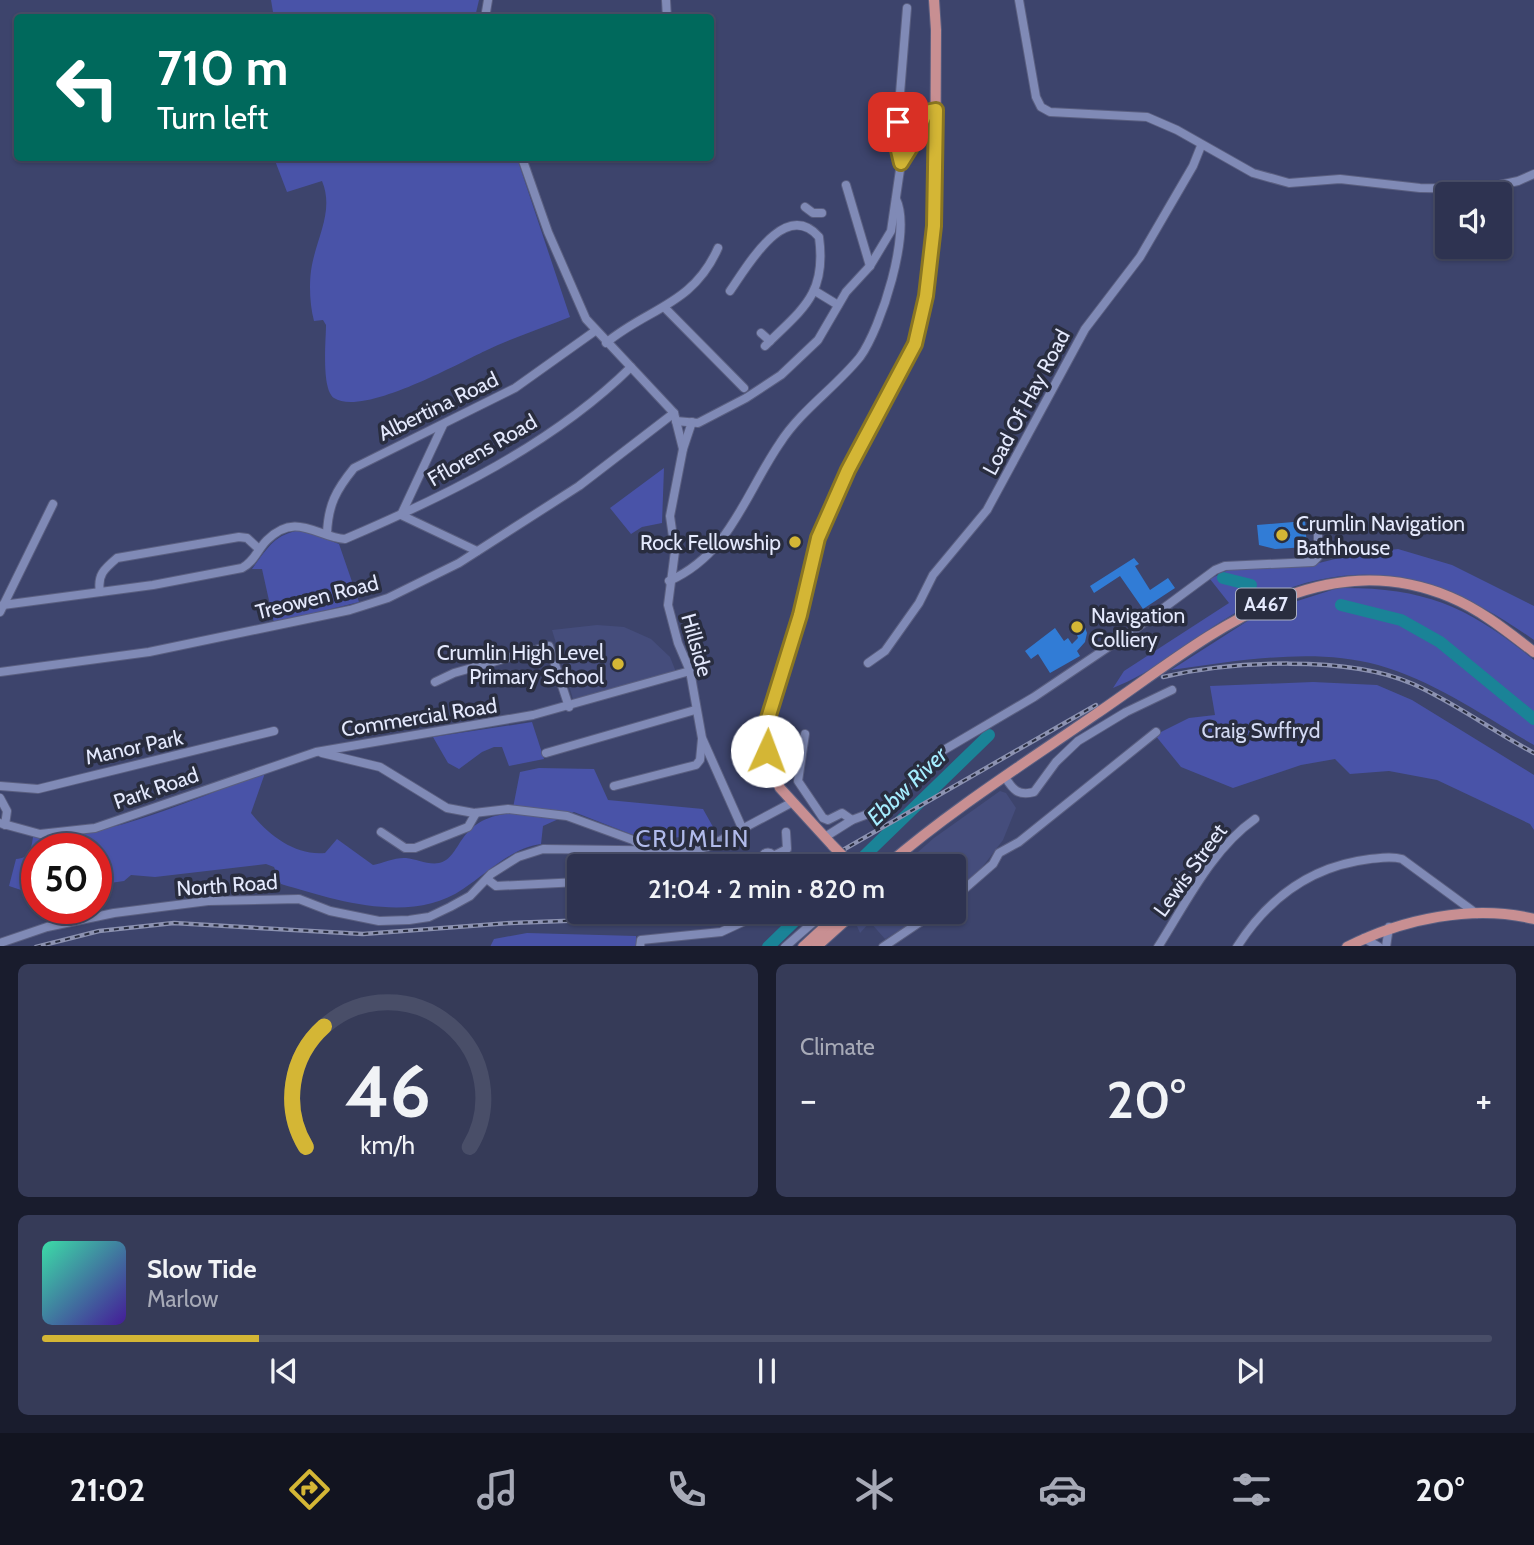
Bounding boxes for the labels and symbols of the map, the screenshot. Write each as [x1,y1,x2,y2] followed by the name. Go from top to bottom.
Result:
[868,92,928,152] pin
[977,325,1075,479] street label: Load Of Hay Road
[374,366,502,446] street label: Albertina Road
[423,409,541,491] street label: Fflorens Road
[1296,511,1465,560] place label: Crumlin Navigation Bathhouse
[1274,527,1290,543] marker: Crumlin Navigation Bathhouse
[640,530,781,555] place label: Rock Fellowship
[787,534,803,550] marker: Rock Fellowship
[253,570,381,624] street label: Treowen Road
[1236,589,1296,620] road number: A467
[1091,603,1185,652] place label: Navigation Colliery
[676,611,718,680] street label: Hillside
[1069,619,1085,635] marker: Navigation Colliery
[437,640,604,689] place label: Crumlin High Level Primary School
[610,656,626,672] marker: Crumlin High Level Primary School
[339,692,499,742] street label: Commercial Road
[730,714,804,788] position arrow
[1202,718,1320,743] park label: Craig Swffryd
[83,724,186,770] street label: Manor Park
[861,740,954,831] water label: Ebbw River
[110,762,202,814] street label: Park Road
[1148,819,1232,921] street label: Lewis Street
[636,824,750,853] district label: CRUMLIN
[21,833,112,924] speed limit sign: 50
[176,869,278,901] street label: North Road

